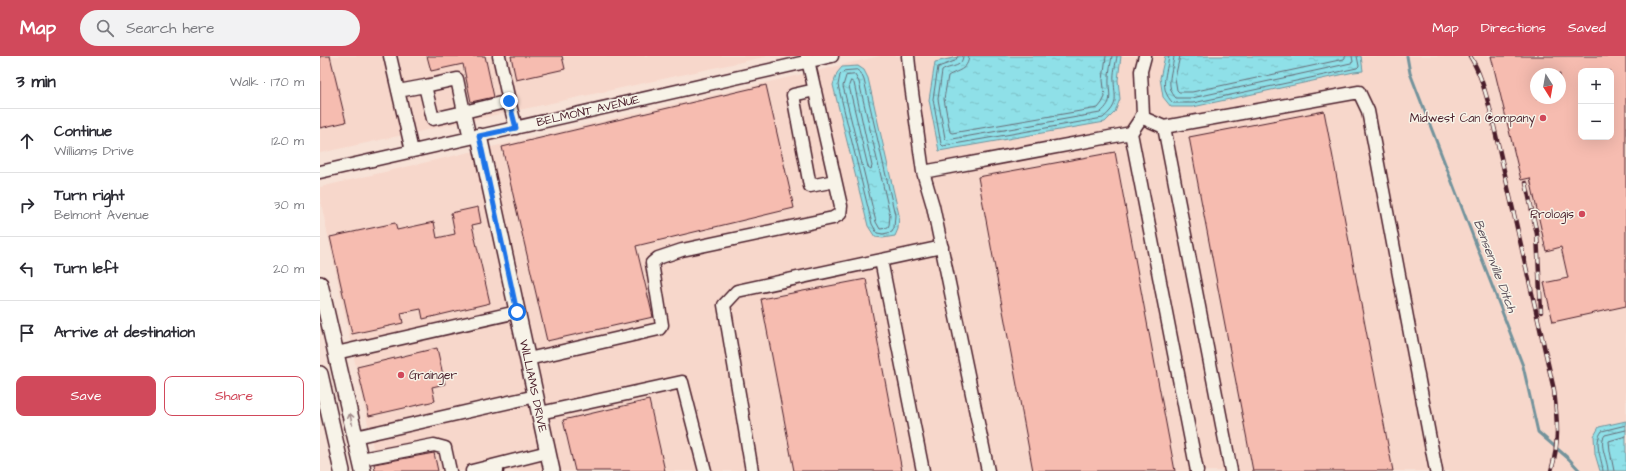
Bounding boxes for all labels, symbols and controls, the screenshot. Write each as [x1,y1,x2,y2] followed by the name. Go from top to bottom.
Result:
[80,10,360,46] search box
[20,15,56,42] text: Map
[94,17,116,39] icon: search
[126,18,215,39] text: Search here
[1432,18,1459,38] text: Map
[1481,18,1546,38] text: Directions
[1568,18,1606,38] text: Saved
[1530,68,1566,104] north arrow
[1578,68,1614,140] map controls
[1578,68,1614,104] button: +
[16,70,56,94] text: 3 min
[230,73,304,91] text: Walk · 170 m
[535,91,641,131] street label: BELMONT AVENUE
[500,92,518,110] route end
[1578,104,1614,140] button: −
[1410,110,1535,128] place label: Midwest Can Company
[1538,113,1548,123] marker: Midwest Can Company
[54,121,112,142] text: Continue
[16,130,38,152] icon: ahead
[271,132,304,150] text: 120 m
[54,142,134,160] text: Williams Drive
[54,185,125,206] text: Turn right
[16,194,38,216] icon: right
[274,196,304,214] text: 30 m
[54,206,149,224] text: Belmont Avenue
[1530,206,1574,224] place label: Prologis
[1577,209,1587,219] marker: Prologis
[1469,217,1521,316] water label: Bensenville Ditch
[16,258,38,280] icon: left
[54,258,118,279] text: Turn left
[273,260,304,278] text: 20 m
[508,303,526,321] route start
[16,322,38,344] icon: arrive
[54,322,195,343] text: Arrive at destination
[515,338,551,434] street label: WILLIAMS DRIVE
[409,367,458,385] place label: Grainger
[396,370,406,380] marker: Grainger
[16,376,156,416] button: Save
[164,376,304,416] button: Share
[347,413,355,426] one-way arrow

